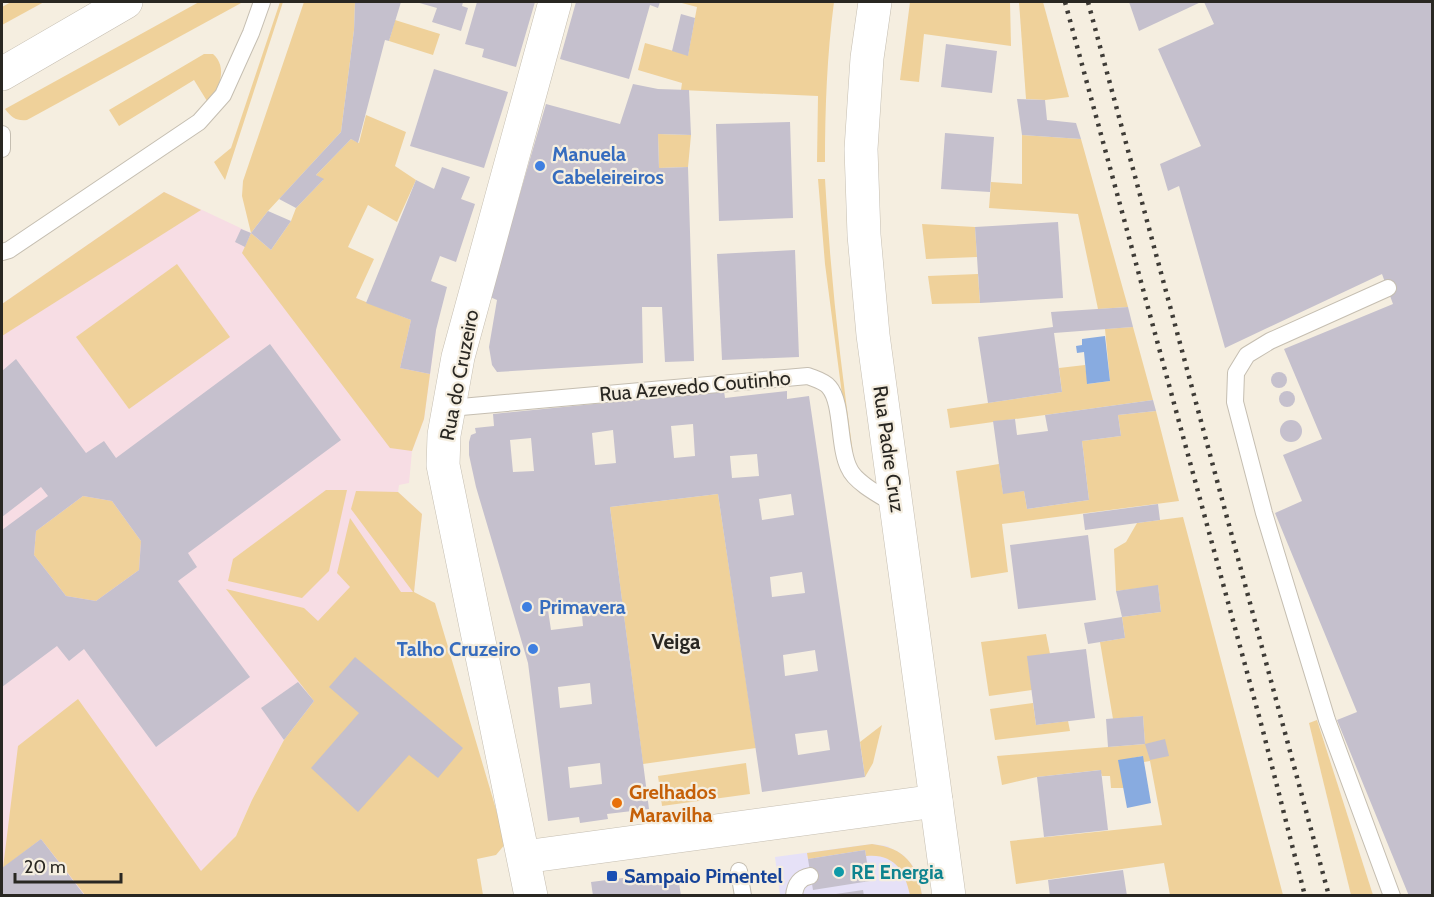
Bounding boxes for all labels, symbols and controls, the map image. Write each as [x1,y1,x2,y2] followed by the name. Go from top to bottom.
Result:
[552,142,664,189] place label: Manuela Cabeleireiros
[533,159,547,173] marker: Manuela Cabeleireiros
[435,308,483,442] street label: Rua do Cruzeiro
[598,366,792,406] street label: Rua Azevedo Coutinho
[868,384,910,514] street label: Rua Padre Cruz
[539,595,626,619] place label: Primavera
[520,600,534,614] marker: Primavera
[652,629,701,654] district label: Veiga
[397,637,521,661] place label: Talho Cruzeiro
[526,642,540,656] marker: Talho Cruzeiro
[629,780,716,827] place label: Grelhados Maravilha
[610,796,624,810] marker: Grelhados Maravilha
[15,846,122,884] scale bar
[24,856,66,878] text: 20 m
[851,860,944,884] place label: RE Energia
[624,864,783,888] place label: Sampaio Pimentel
[832,865,846,879] marker: RE Energia
[605,869,619,883] marker: Sampaio Pimentel

